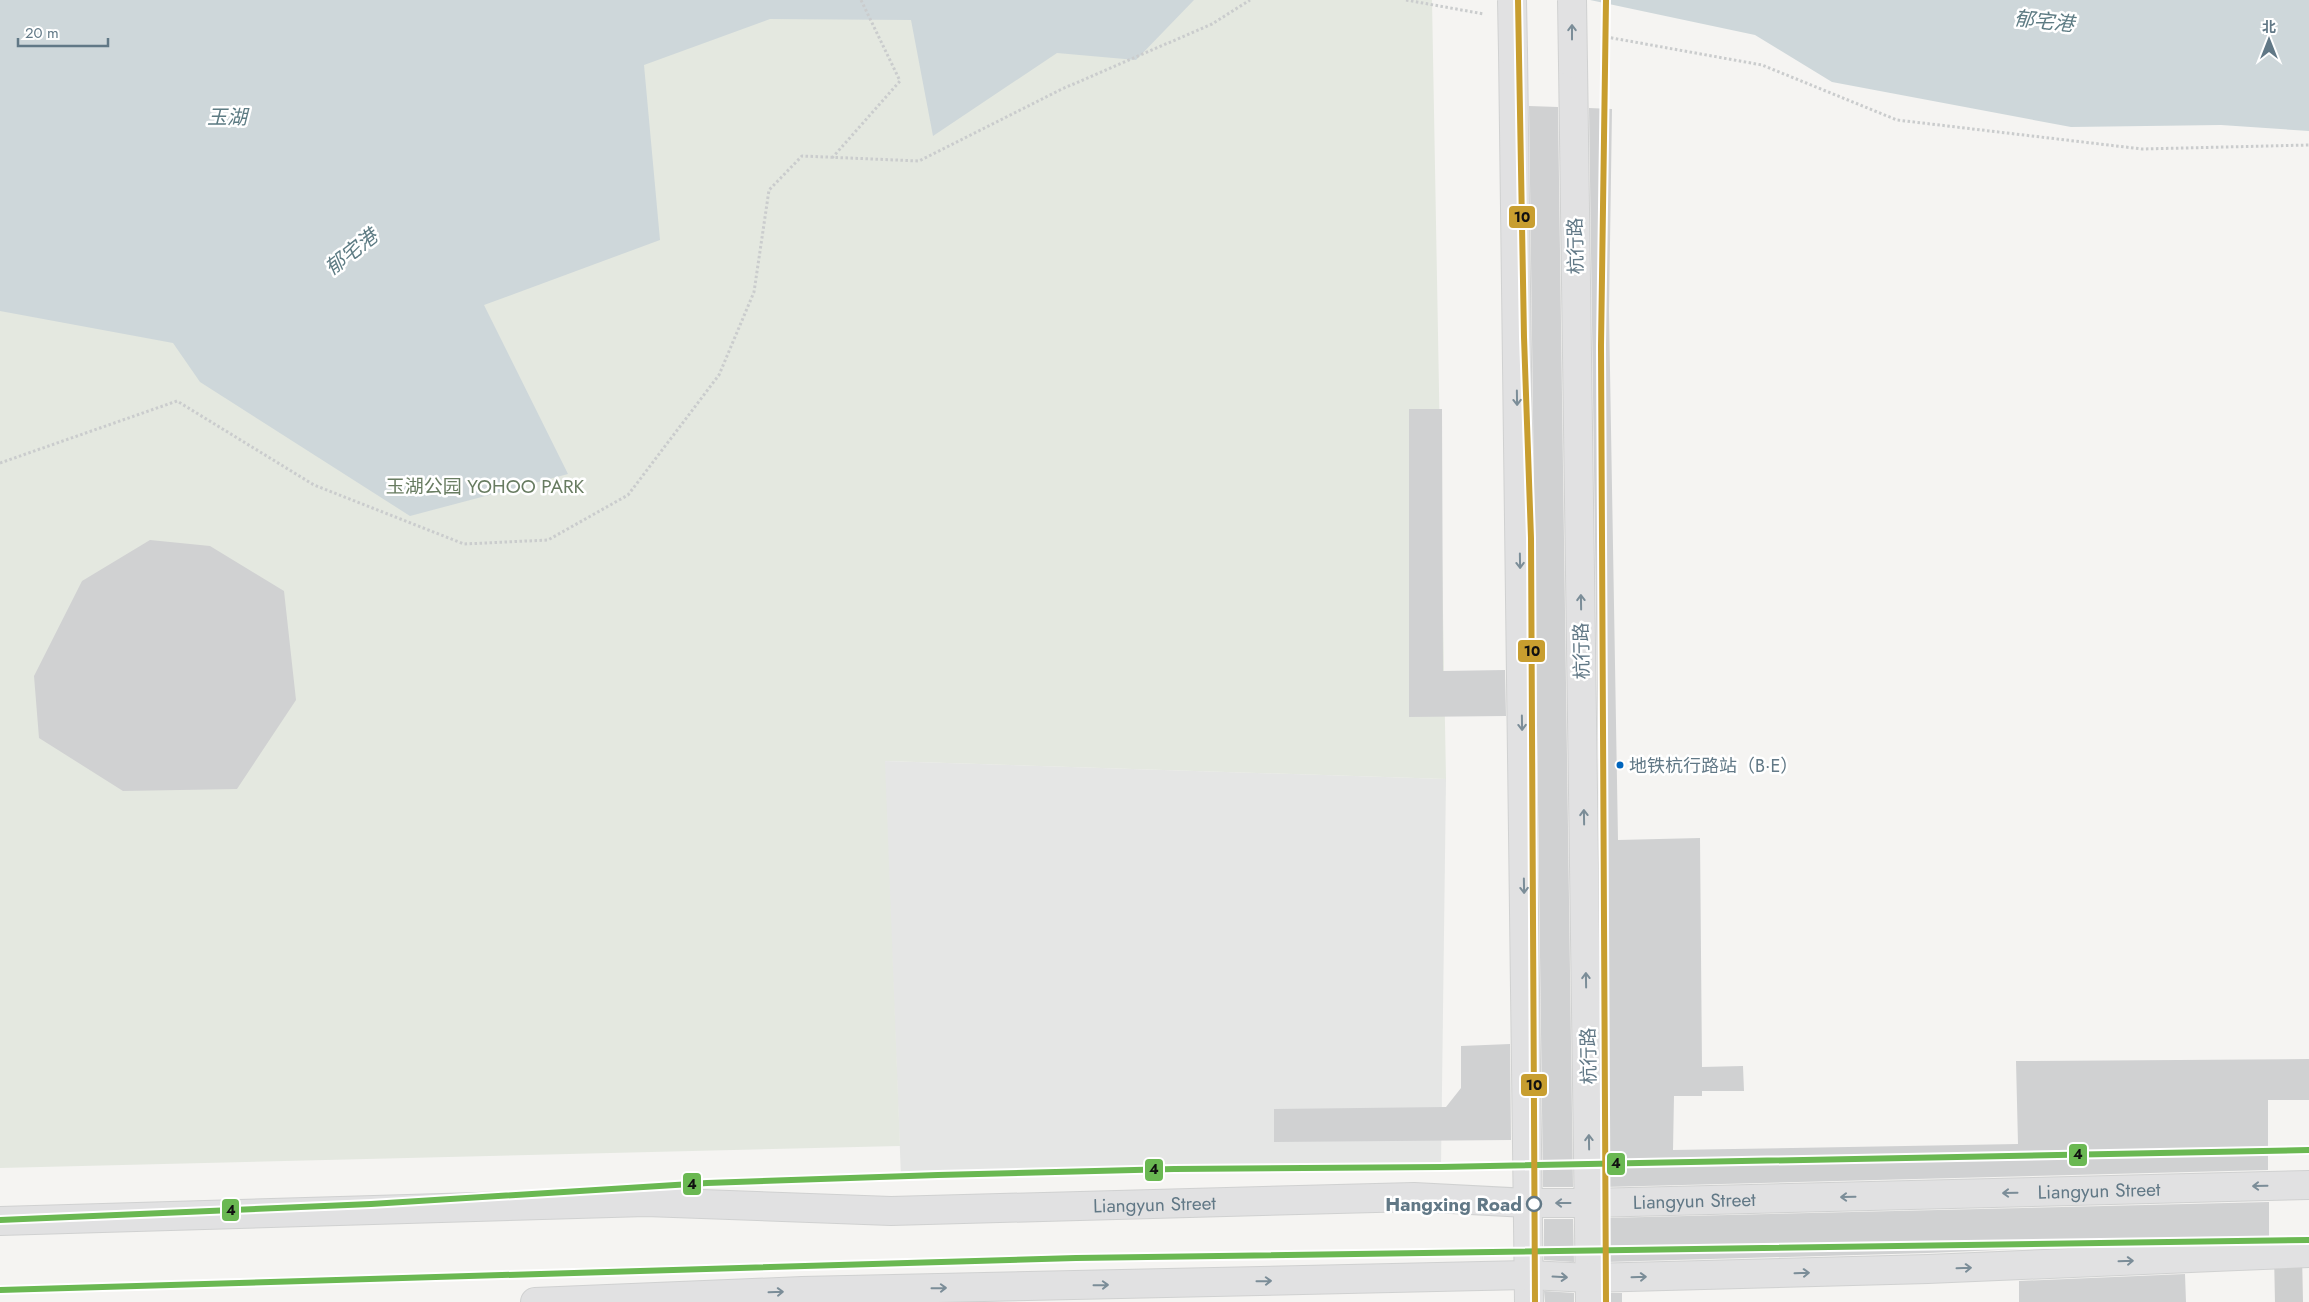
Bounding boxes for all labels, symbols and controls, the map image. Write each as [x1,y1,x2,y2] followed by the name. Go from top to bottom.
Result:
[2013,4,2078,39] water label: 郁宅港
[18,15,108,47] scale bar
[2244,15,2294,65] north arrow
[2262,17,2276,37] text: 北
[25,22,59,44] text: 20 m
[1567,24,1577,40] one-way arrow
[207,103,250,132] water label: 玉湖
[1508,205,1536,229] line badge: 10
[1514,207,1530,227] text: 10
[1562,217,1589,275] street label: 杭行路
[319,221,386,282] water label: 郁宅港
[1513,390,1522,406] one-way arrow
[386,473,585,500] park label: 玉湖公园 YOHOO PARK
[1515,552,1525,568] one-way arrow
[1576,594,1585,610] one-way arrow
[1568,622,1595,680] street label: 杭行路
[1517,639,1546,663] line badge: 10
[1524,641,1540,661] text: 10
[1517,714,1527,731] one-way arrow
[1629,753,1798,779] place label: 地铁杭行路站（B·E）
[1615,760,1625,770] marker: 地铁杭行路站（B·E）
[1579,809,1589,826] one-way arrow
[1519,877,1529,893] one-way arrow
[1582,972,1591,988] one-way arrow
[1575,1027,1602,1085] street label: 杭行路
[1520,1073,1548,1097] line badge: 10
[1526,1075,1542,1095] text: 10
[1584,1134,1594,1150] one-way arrow
[2068,1143,2088,1167] line badge: 4
[2073,1144,2083,1164] text: 4
[1606,1152,1626,1176] line badge: 4
[1611,1153,1621,1173] text: 4
[1144,1158,1164,1182] line badge: 4
[1149,1159,1159,1179] text: 4
[682,1172,702,1196] line badge: 4
[687,1174,697,1194] text: 4
[2037,1176,2161,1206] street label: Liangyun Street
[2253,1182,2269,1191] one-way arrow
[1632,1186,1756,1216] street label: Liangyun Street
[2003,1188,2019,1197] one-way arrow
[1093,1189,1217,1220] street label: Liangyun Street
[1385,1191,1522,1218] place label: Hangxing Road
[1840,1192,1856,1201] one-way arrow
[1526,1196,1542,1212] marker: Hangxing Road
[221,1198,240,1222] line badge: 4
[1555,1198,1572,1208] one-way arrow
[226,1200,236,1220] text: 4
[2118,1256,2134,1265] one-way arrow
[1956,1263,1972,1272] one-way arrow
[1793,1268,1809,1277] one-way arrow
[1551,1272,1567,1281] one-way arrow
[1630,1272,1647,1282] one-way arrow
[1255,1277,1271,1286] one-way arrow
[1092,1280,1109,1290] one-way arrow
[930,1284,946,1293] one-way arrow
[768,1288,784,1297] one-way arrow

